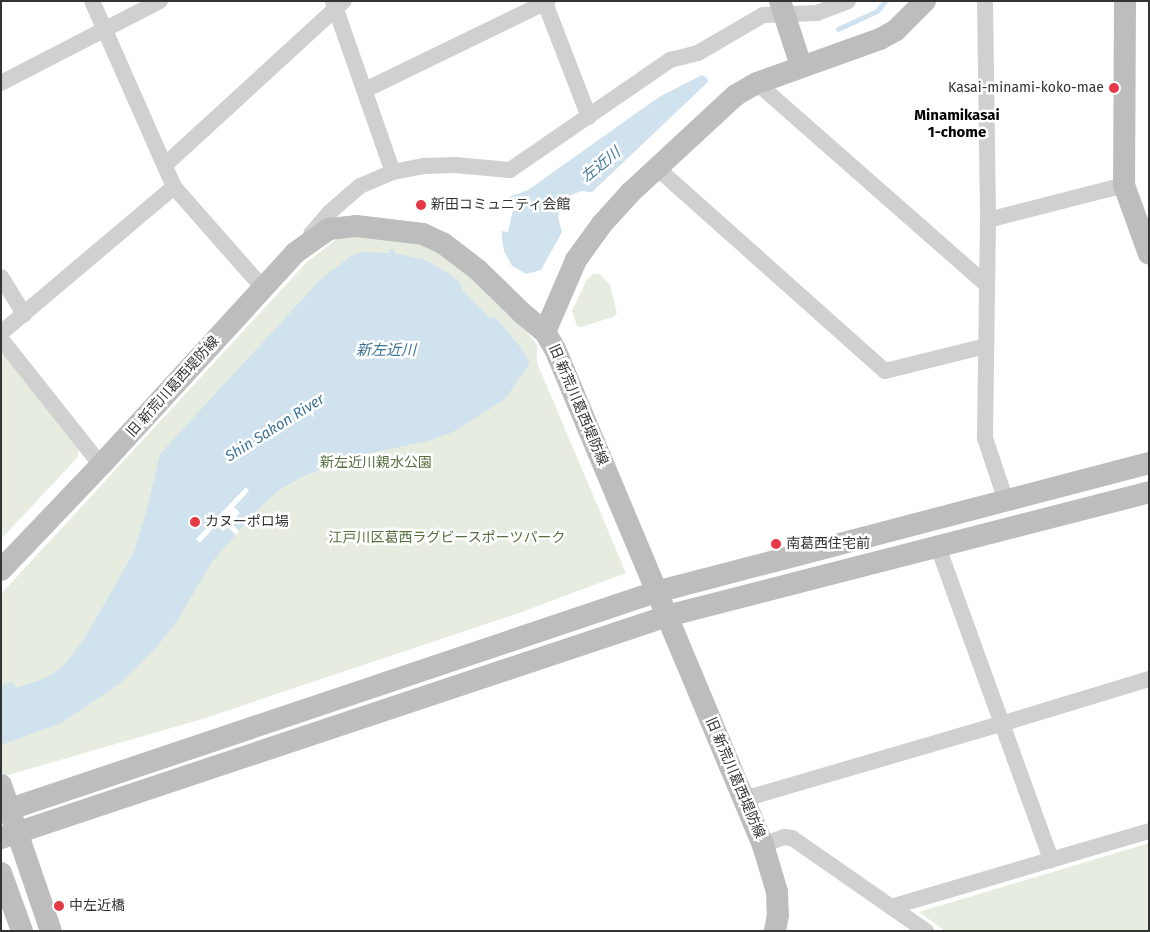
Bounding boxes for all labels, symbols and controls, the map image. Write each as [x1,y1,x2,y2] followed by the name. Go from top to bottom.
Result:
[948,80,1104,96] place label: Kasai-minami-koko-mae
[1108,82,1120,94] marker: Kasai-minami-koko-mae
[914,106,1000,141] district label: Minamikasai 1-chome
[578,144,624,186] water label: 左近川
[431,197,571,213] place label: 新田コミュニティ会館
[415,199,427,211] marker: 新田コミュニティ会館
[123,333,223,441] street label: 旧 新荒川葛西堤防線
[356,342,416,360] water label: 新左近川
[545,342,611,468] street label: 旧 新荒川葛西堤防線
[222,390,328,466] water label: Shin Sakon River
[320,455,432,471] park label: 新左近川親水公園
[205,514,289,530] place label: カヌーポロ場
[189,516,201,528] marker: カヌーポロ場
[328,530,566,546] park label: 江戸川区葛西ラグビースポーツパーク
[786,536,870,552] place label: 南葛西住宅前
[770,538,782,550] marker: 南葛西住宅前
[702,715,768,841] street label: 旧 新荒川葛西堤防線
[69,898,125,914] place label: 中左近橋
[53,900,65,912] marker: 中左近橋

